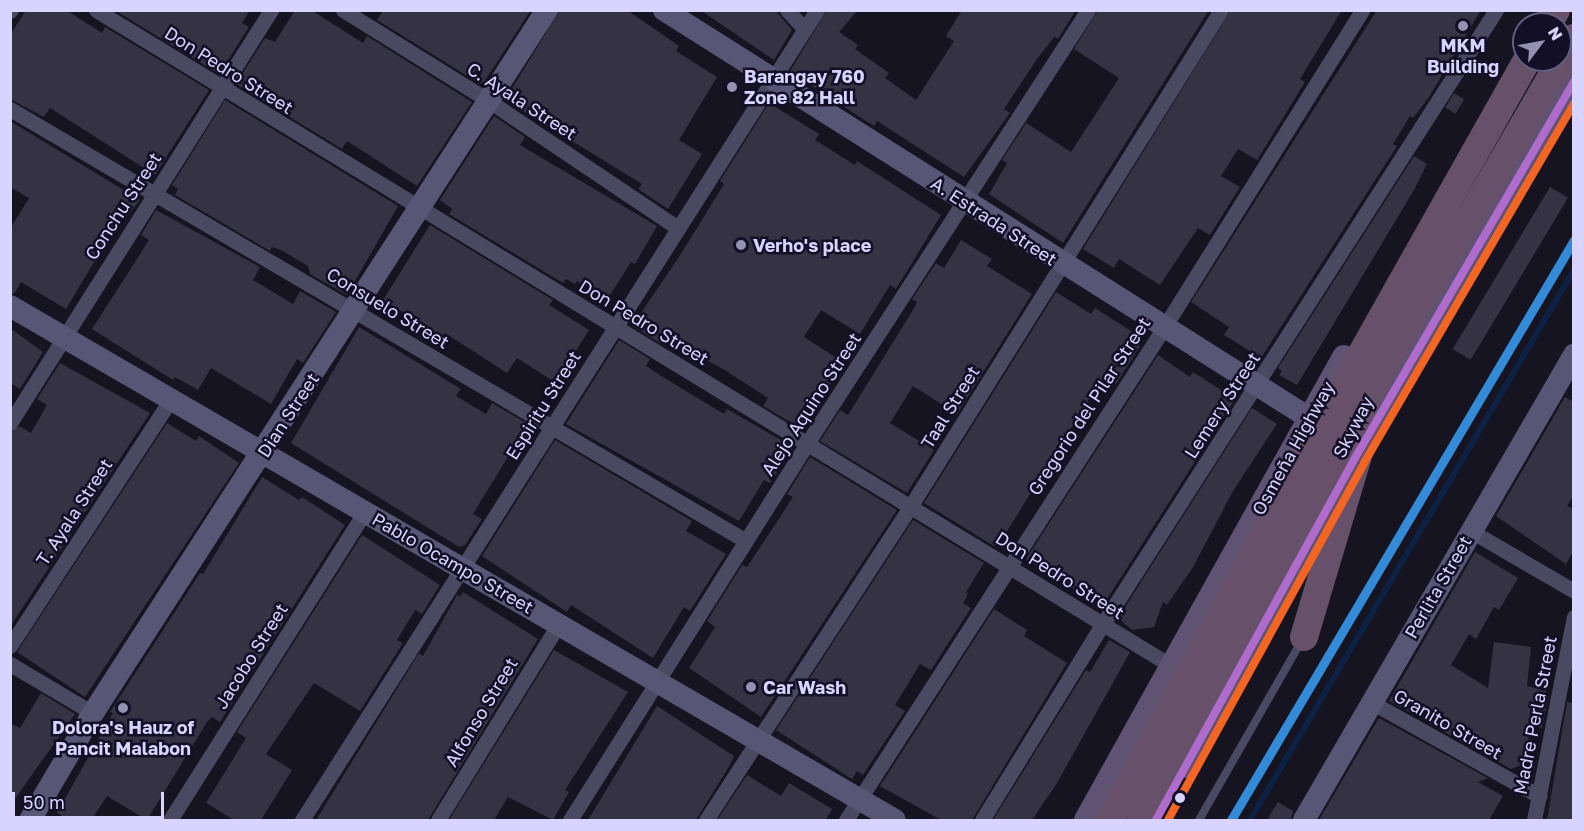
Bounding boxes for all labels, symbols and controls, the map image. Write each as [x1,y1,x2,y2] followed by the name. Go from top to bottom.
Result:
[1512,12,1572,72] north arrow
[1456,19,1470,33] marker: MKM Building
[161,22,297,118] street label: Don Pedro Street
[1544,23,1567,44] text: N
[1427,35,1499,78] place label: MKM Building
[463,58,581,144] street label: C. Ayala Street
[744,66,865,109] place label: Barangay 760 Zone 82 Hall
[725,80,739,94] marker: Barangay 760 Zone 82 Hall
[80,148,166,264] street label: Conchu Street
[927,172,1061,270] street label: A. Estrada Street
[753,234,871,256] place label: Verho's place
[734,238,748,252] marker: Verho's place
[323,263,453,353] street label: Consuelo Street
[575,275,713,369] street label: Don Pedro Street
[1023,313,1155,499] street label: Gregorio del Pilar Street
[757,328,865,480] street label: Alejo Aquino Street
[501,347,585,463] street label: Espiritu Street
[1180,348,1264,462] street label: Lemery Street
[916,362,984,452] street label: Taal Street
[253,369,323,461] street label: Dian Street
[1247,377,1339,519] street label: Osmeña Highway
[1328,393,1378,461] street label: Skyway
[31,454,117,570] street label: T. Ayala Street
[369,508,537,618] street label: Pablo Ocampo Street
[992,527,1128,623] street label: Don Pedro Street
[1400,532,1476,642] street label: Perlita Street
[210,599,292,713] street label: Jacobo Street
[1509,634,1561,796] street label: Madre Perla Street
[440,654,522,770] street label: Alfonso Street
[763,676,846,698] place label: Car Wash
[744,680,758,694] marker: Car Wash
[1390,684,1506,764] street label: Granito Street
[116,701,130,715] marker: Dolora's Hauz of Pancit Malabon
[52,717,194,760] place label: Dolora's Hauz of Pancit Malabon
[15,780,166,818] scale bar
[23,791,65,813] text: 50 m
[1174,792,1186,804] unlabelled marker

